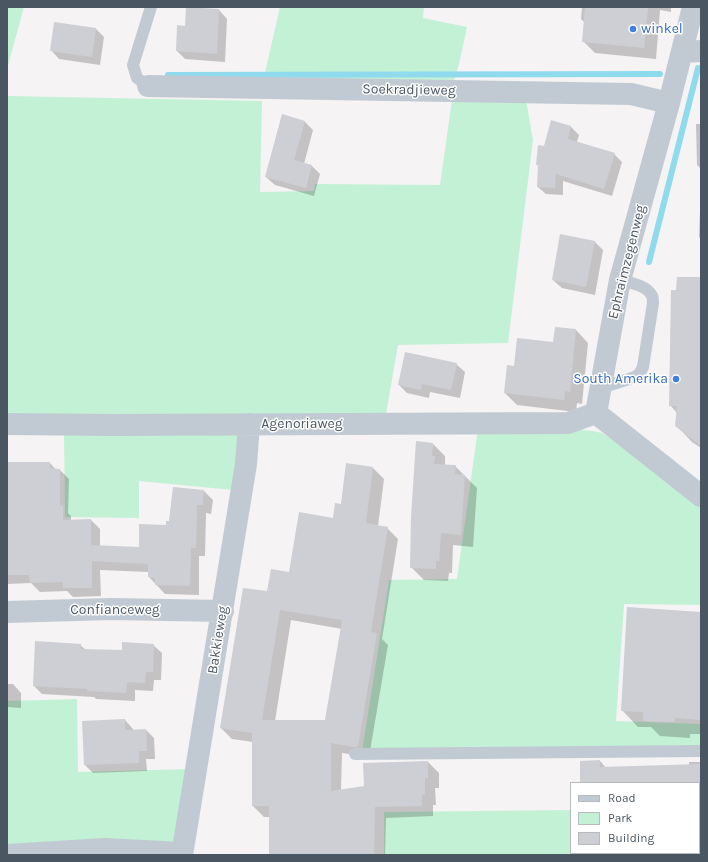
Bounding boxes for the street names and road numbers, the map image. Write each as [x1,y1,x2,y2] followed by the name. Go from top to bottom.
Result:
[362,81,456,99] street label: Soekradjieweg
[605,203,649,321] street label: Ephraimzegenweg
[261,416,343,432] street label: Agenoriaweg
[70,602,160,618] street label: Confianceweg
[204,605,232,675] street label: Bakkieweg

